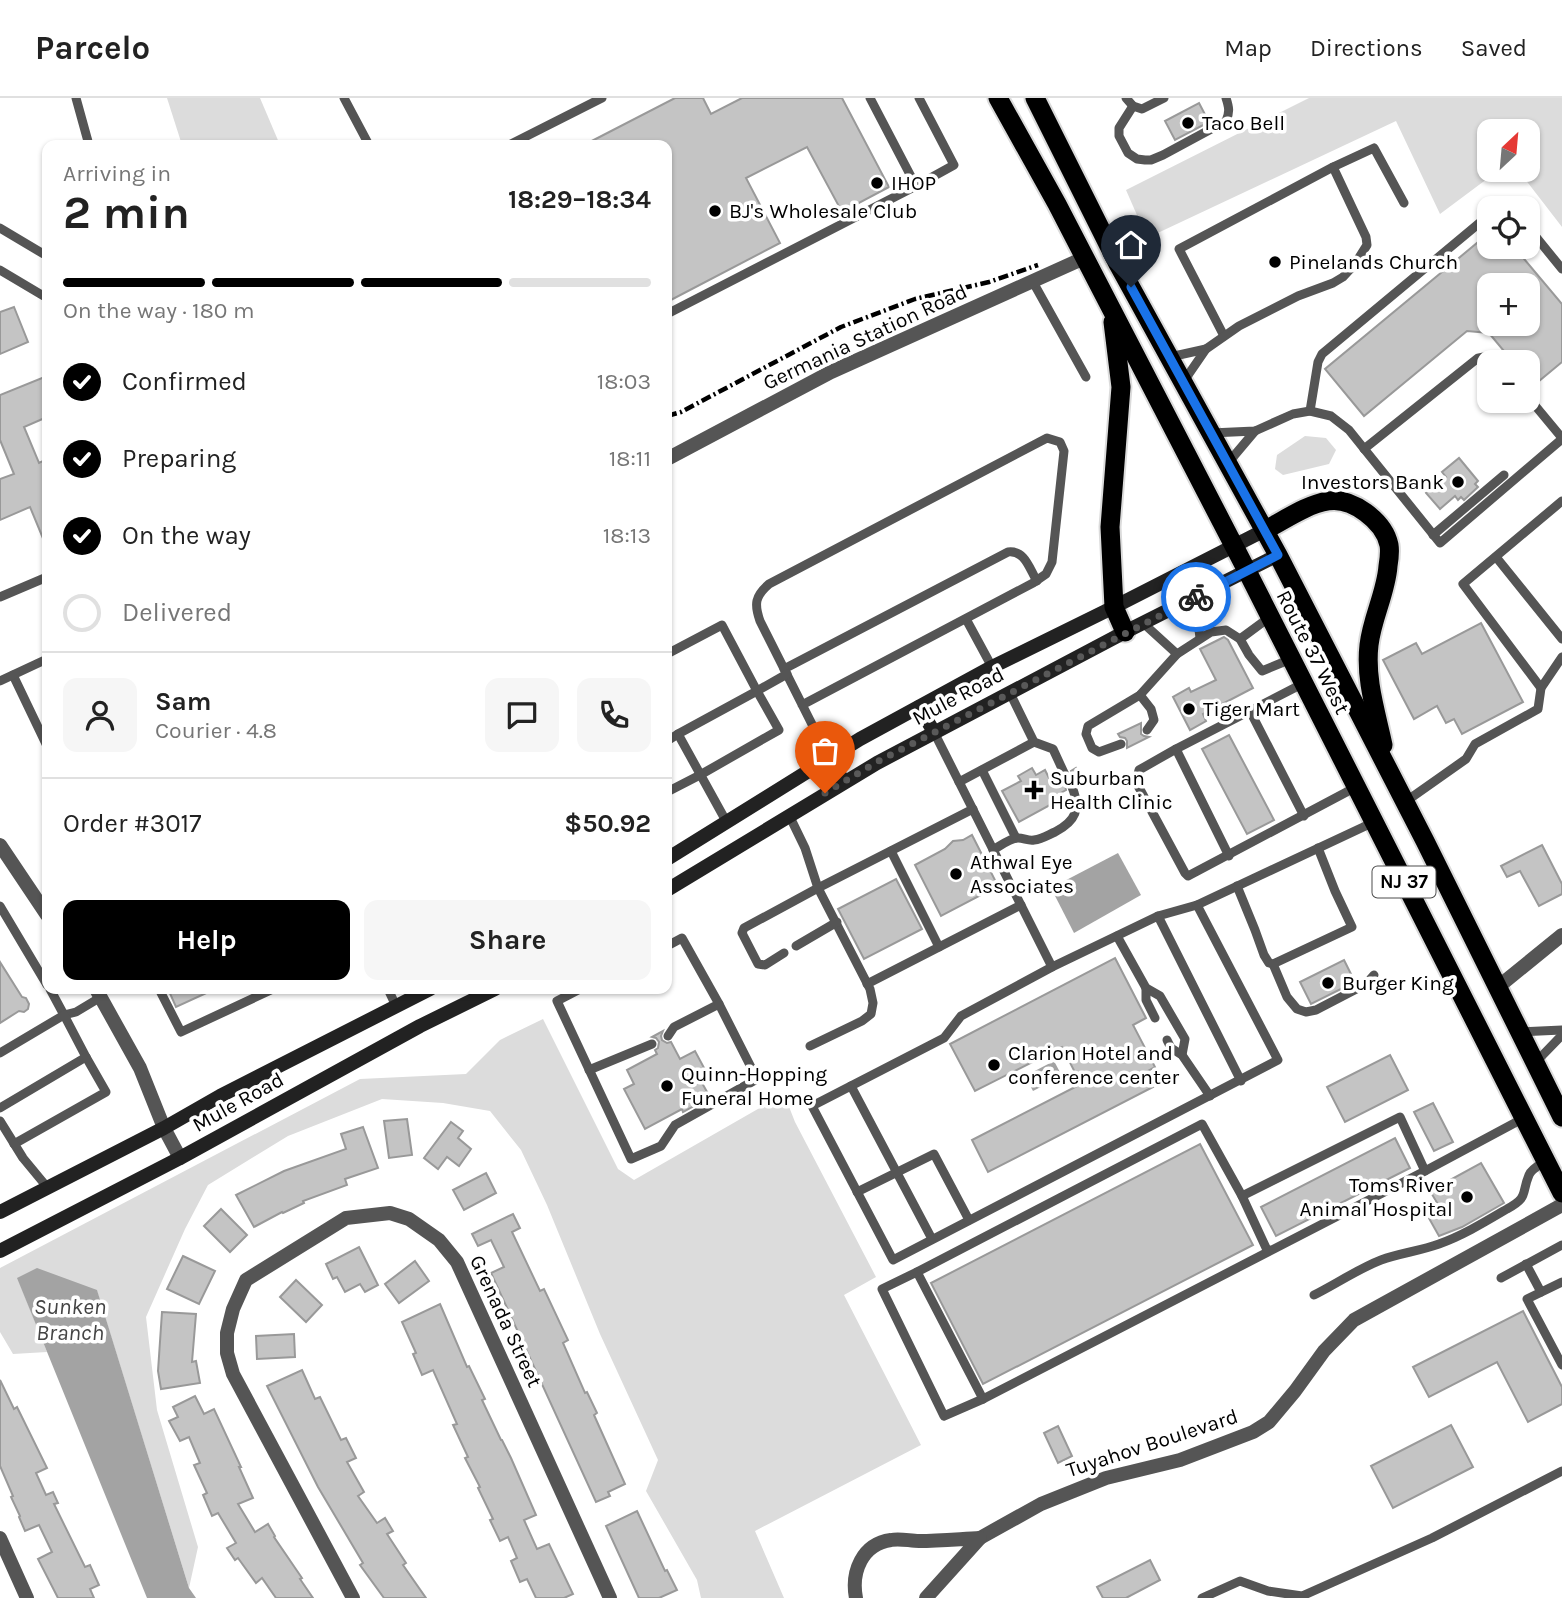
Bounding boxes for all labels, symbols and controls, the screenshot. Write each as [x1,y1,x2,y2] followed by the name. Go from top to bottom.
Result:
[35,29,150,67] text: Parcelo
[1224,34,1272,62] text: Map
[1310,34,1423,62] text: Directions
[1461,34,1527,62] text: Saved
[1202,111,1285,135] place label: Taco Bell
[1180,115,1196,131] marker: Taco Bell
[1477,119,1540,182] north arrow
[1477,119,1540,413] map controls
[63,160,171,187] text: Arriving in
[891,171,936,195] place label: IHOP
[869,175,885,191] marker: IHOP
[508,184,651,215] text: 18:29–18:34
[63,186,190,240] text: 2 min
[1477,196,1540,259] button: locate
[729,199,917,223] place label: BJ's Wholesale Club
[707,203,723,219] marker: BJ's Wholesale Club
[1101,215,1161,287] pin
[1112,226,1150,264] icon: home
[1289,250,1458,274] place label: Pinelands Church
[1267,254,1283,270] marker: Pinelands Church
[1477,273,1540,336] button: +
[759,279,971,395] street label: Germania Station Road
[63,297,254,324] text: On the way · 180 m
[1477,350,1540,413] button: −
[63,363,101,401] icon: check
[122,366,247,397] text: Confirmed
[597,368,651,395] text: 18:03
[63,440,101,478] icon: check
[122,443,236,474] text: Preparing
[609,445,651,472] text: 18:11
[1301,470,1444,494] place label: Investors Bank
[1450,474,1466,490] marker: Investors Bank
[63,517,101,555] icon: check
[122,520,251,551] text: On the way
[603,522,651,549] text: 18:13
[1161,562,1231,632] courier
[1177,578,1215,616] icon: bike
[1271,586,1355,718] street label: Route 37 West
[122,597,232,628] text: Delivered
[908,662,1008,730] street label: Mule Road
[63,678,137,752] button: person
[485,678,559,752] button: chat
[577,678,651,752] button: phone
[155,686,211,717] text: Sam
[1203,697,1300,721] place label: Tiger Mart
[1181,701,1197,717] marker: Tiger Mart
[155,717,277,744] text: Courier · 4.8
[795,721,855,793] pin
[806,732,844,770] icon: bag
[1050,766,1173,814] place label: Suburban Health Clinic
[1024,780,1044,800] marker: Suburban Health Clinic
[63,808,201,839] text: Order #3017
[564,808,651,839] text: $50.92
[970,850,1074,898] place label: Athwal Eye Associates
[948,866,964,882] marker: Athwal Eye Associates
[1372,866,1436,898] road number: NJ 37
[63,900,350,980] button: Help
[364,900,651,980] button: Share
[1342,971,1454,995] place label: Burger King
[1320,975,1336,991] marker: Burger King
[1008,1041,1180,1089] place label: Clarion Hotel and conference center
[986,1057,1002,1073] marker: Clarion Hotel and conference center
[681,1062,827,1110] place label: Quinn-Hopping Funeral Home
[188,1067,288,1137] street label: Mule Road
[659,1078,675,1094] marker: Quinn-Hopping Funeral Home
[1300,1173,1453,1221] place label: Toms River Animal Hospital
[1459,1189,1475,1205] marker: Toms River Animal Hospital
[465,1251,547,1391] street label: Grenada Street
[34,1293,106,1346] water label: Sunken Branch
[1063,1404,1241,1482] street label: Tuyahov Boulevard

